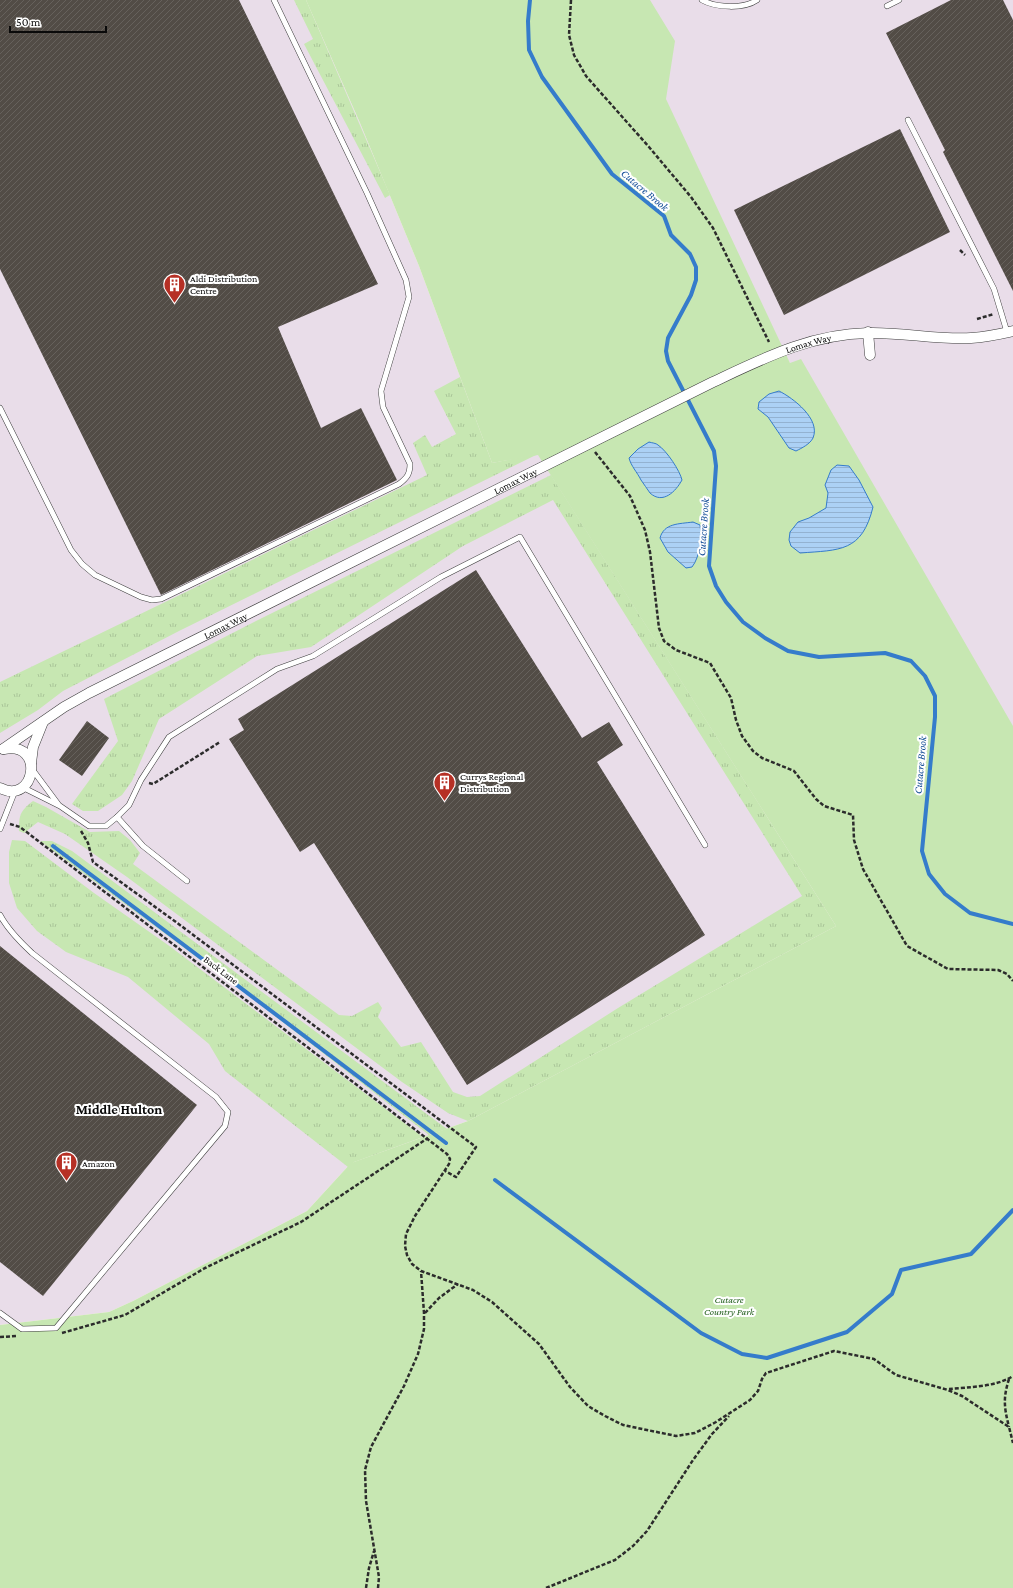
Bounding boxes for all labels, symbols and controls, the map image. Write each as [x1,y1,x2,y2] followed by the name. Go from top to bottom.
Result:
[10,8,106,34] scale bar
[16,15,41,29] text: 50 m
[619,167,672,214] water label: Cutacre Brook
[161,271,187,304] building icon: Aldi Distribution Centre
[190,273,258,296] place label: Aldi Distribution Centre
[784,331,832,355] street label: Lomax Way
[492,465,539,496] street label: Lomax Way
[695,496,711,556] water label: Cutacre Brook
[202,609,249,641] street label: Lomax Way
[911,734,929,794] water label: Cutacre Brook
[432,769,458,802] building icon: Currys Regional Distribution
[460,771,524,794] place label: Currys Regional Distribution
[202,954,241,987] street label: Back Lane
[76,1101,162,1117] district label: Middle Hulton
[54,1150,80,1183] building icon: Amazon
[82,1158,116,1169] place label: Amazon
[704,1294,755,1317] park label: Cutacre Country Park

